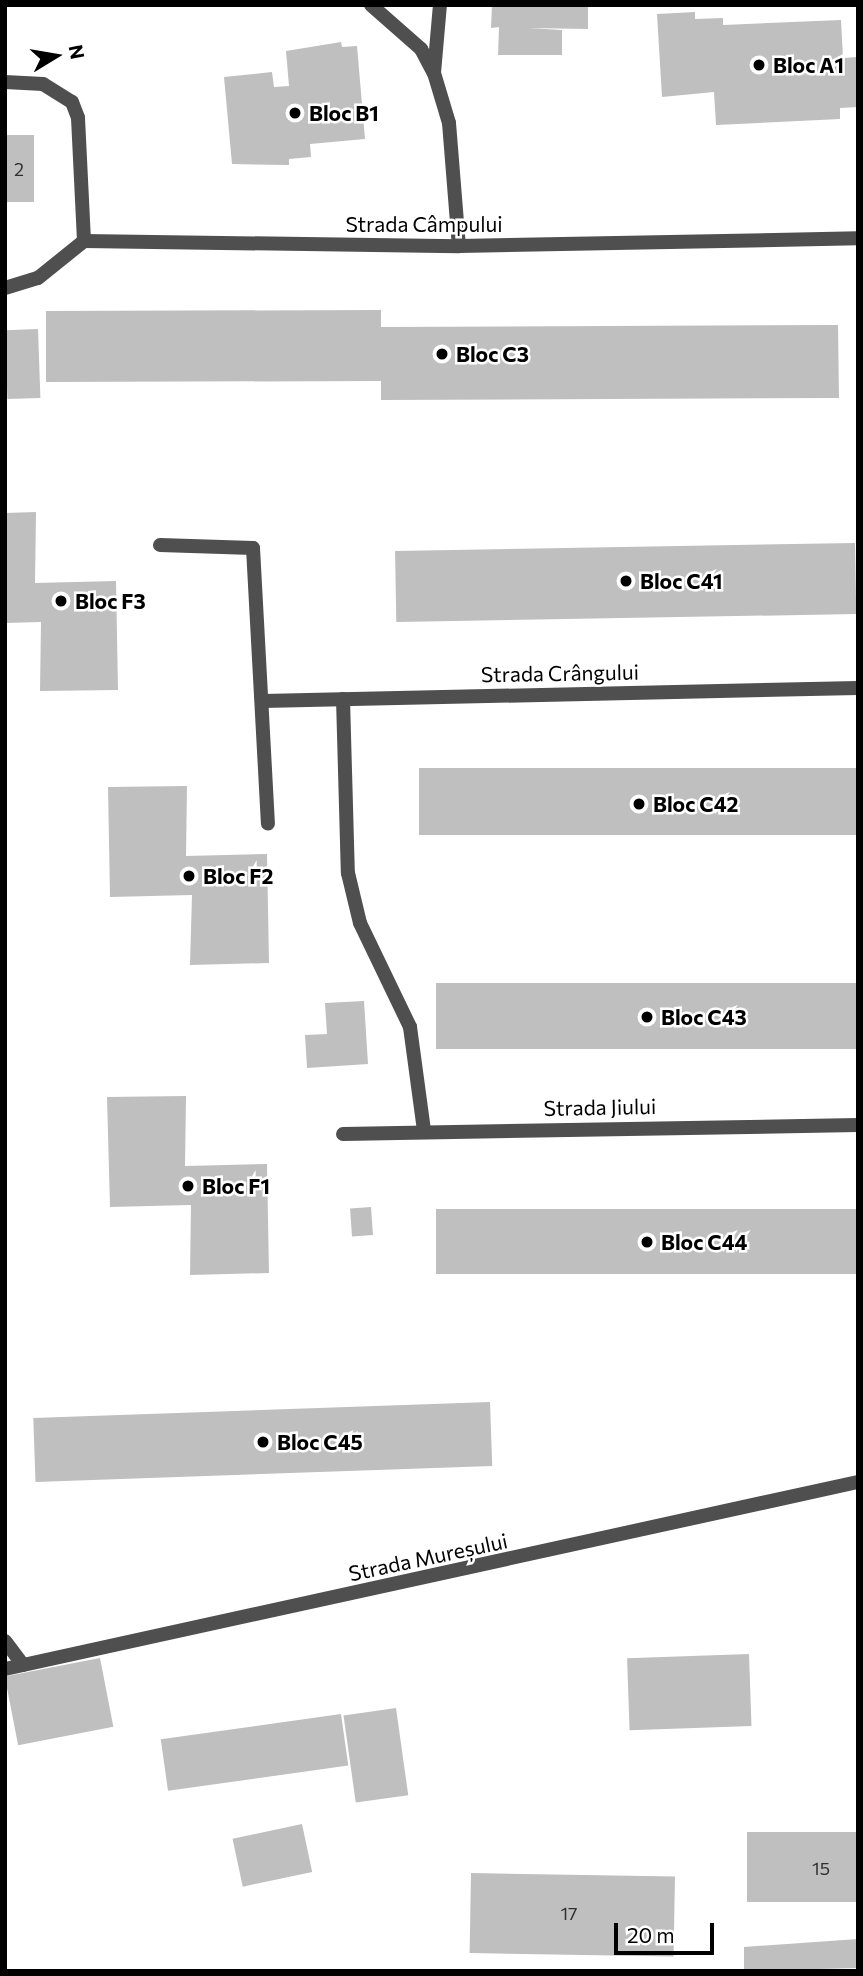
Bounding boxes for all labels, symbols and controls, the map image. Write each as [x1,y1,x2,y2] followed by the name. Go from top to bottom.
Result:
[21,21,91,91] north arrow
[64,43,90,61] text: N
[773,52,844,78] place label: Bloc A1
[751,57,767,73] marker: Bloc A1
[309,100,379,126] place label: Bloc B1
[287,105,303,121] marker: Bloc B1
[14,158,24,180] house number: 2
[345,211,503,237] street label: Strada Câmpului
[456,341,529,367] place label: Bloc C3
[434,346,450,362] marker: Bloc C3
[640,568,722,594] place label: Bloc C41
[618,573,634,589] marker: Bloc C41
[75,588,146,614] place label: Bloc F3
[53,593,69,609] marker: Bloc F3
[481,659,639,687] street label: Strada Crângului
[653,791,738,817] place label: Bloc C42
[631,796,647,812] marker: Bloc C42
[203,863,273,889] place label: Bloc F2
[181,868,197,884] marker: Bloc F2
[661,1004,747,1030] place label: Bloc C43
[639,1009,655,1025] marker: Bloc C43
[543,1093,657,1121] street label: Strada Jiului
[202,1173,270,1199] place label: Bloc F1
[180,1178,196,1194] marker: Bloc F1
[661,1229,747,1255] place label: Bloc C44
[639,1234,655,1250] marker: Bloc C44
[277,1429,363,1455] place label: Bloc C45
[255,1434,271,1450] marker: Bloc C45
[346,1528,510,1586] street label: Strada Mureșului
[812,1857,830,1879] house number: 15
[560,1902,578,1924] house number: 17
[618,1910,718,1954] scale bar
[627,1922,675,1947] text: 20 m

